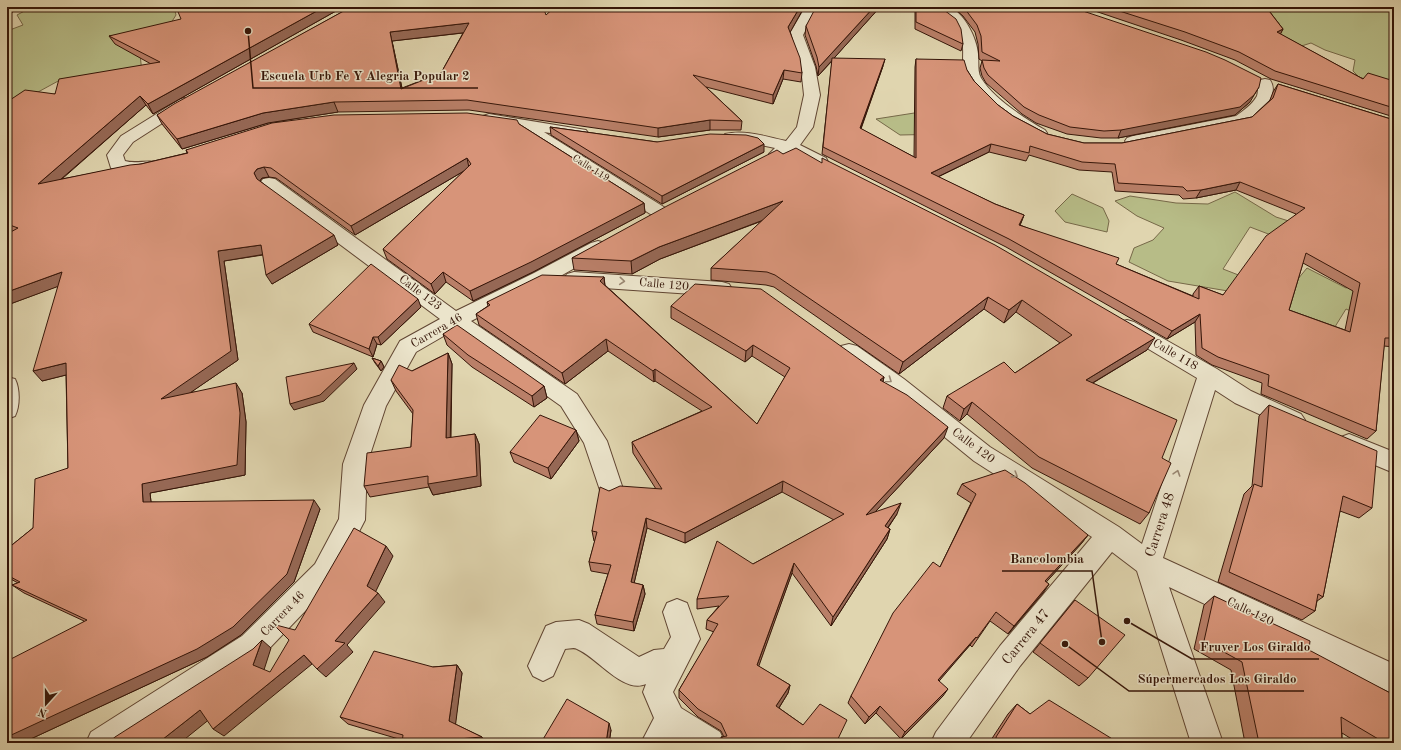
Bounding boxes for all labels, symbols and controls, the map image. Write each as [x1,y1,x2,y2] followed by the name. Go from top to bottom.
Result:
[253,63,478,88] callout: Escuela Urb Fe Y Alegria Popular 2
[260,70,470,83] text: Escuela Urb Fe Y Alegria Popular 2
[571,153,611,183] street label: Calle 119
[396,273,444,313] street label: Calle 123
[619,277,625,286] one-way arrow
[638,277,690,293] street label: Calle 120
[409,311,465,351] street label: Carrera 46
[1150,337,1200,373] street label: Calle 118
[885,375,892,382] one-way arrow
[949,426,997,466] street label: Calle 120
[1172,470,1181,477] one-way arrow
[1011,471,1018,478] one-way arrow
[1143,491,1177,559] street label: Carrera 48
[1002,546,1092,571] callout: Bancolombia
[1010,553,1084,566] text: Bancolombia
[259,589,307,639] street label: Carrera 46
[1225,596,1275,628] street label: Calle 120
[999,607,1053,667] street label: Carrera 47
[1192,634,1319,659] callout: Fruver Los Giraldo
[1200,641,1310,654] text: Fruver Los Giraldo
[1129,666,1304,691] callout: Súpermercados Los Giraldo
[1137,673,1297,686] text: Súpermercados Los Giraldo
[26,684,66,724] north arrow
[37,705,49,719] text: N

